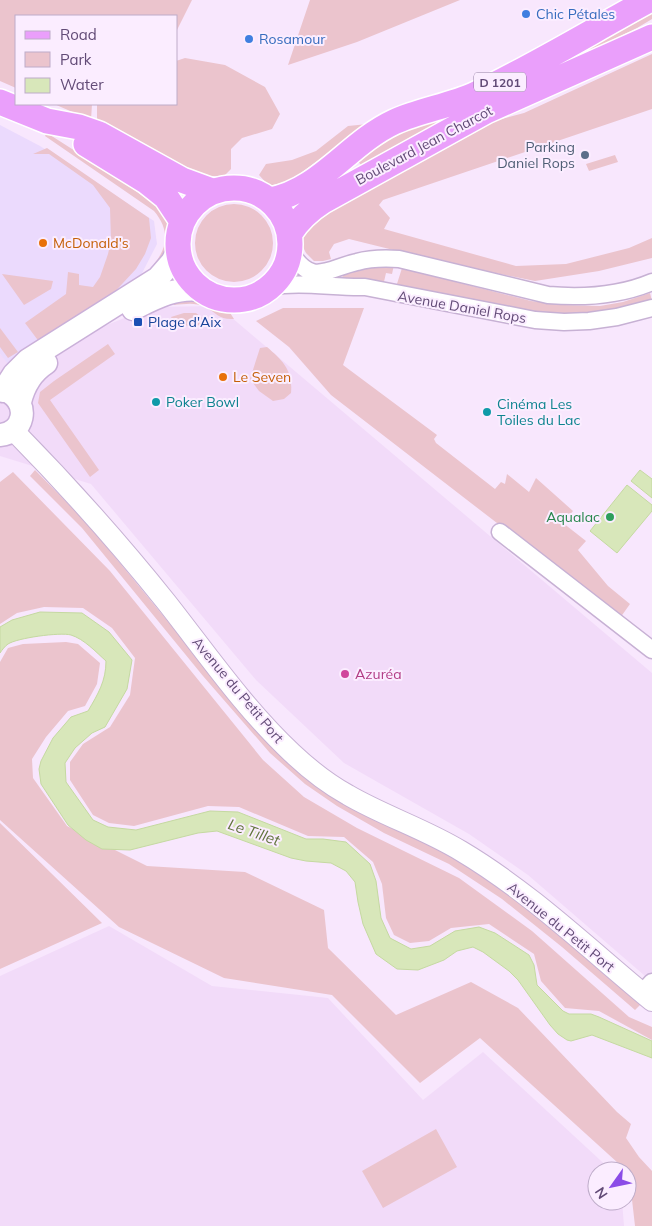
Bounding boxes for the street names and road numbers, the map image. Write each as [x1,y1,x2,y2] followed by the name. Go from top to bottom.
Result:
[474,72,526,91] road number: D 1201
[352,101,496,189] street label: Boulevard Jean Charcot
[396,287,528,327] street label: Avenue Daniel Rops
[188,633,288,747] street label: Avenue du Petit Port
[504,878,618,976] street label: Avenue du Petit Port

